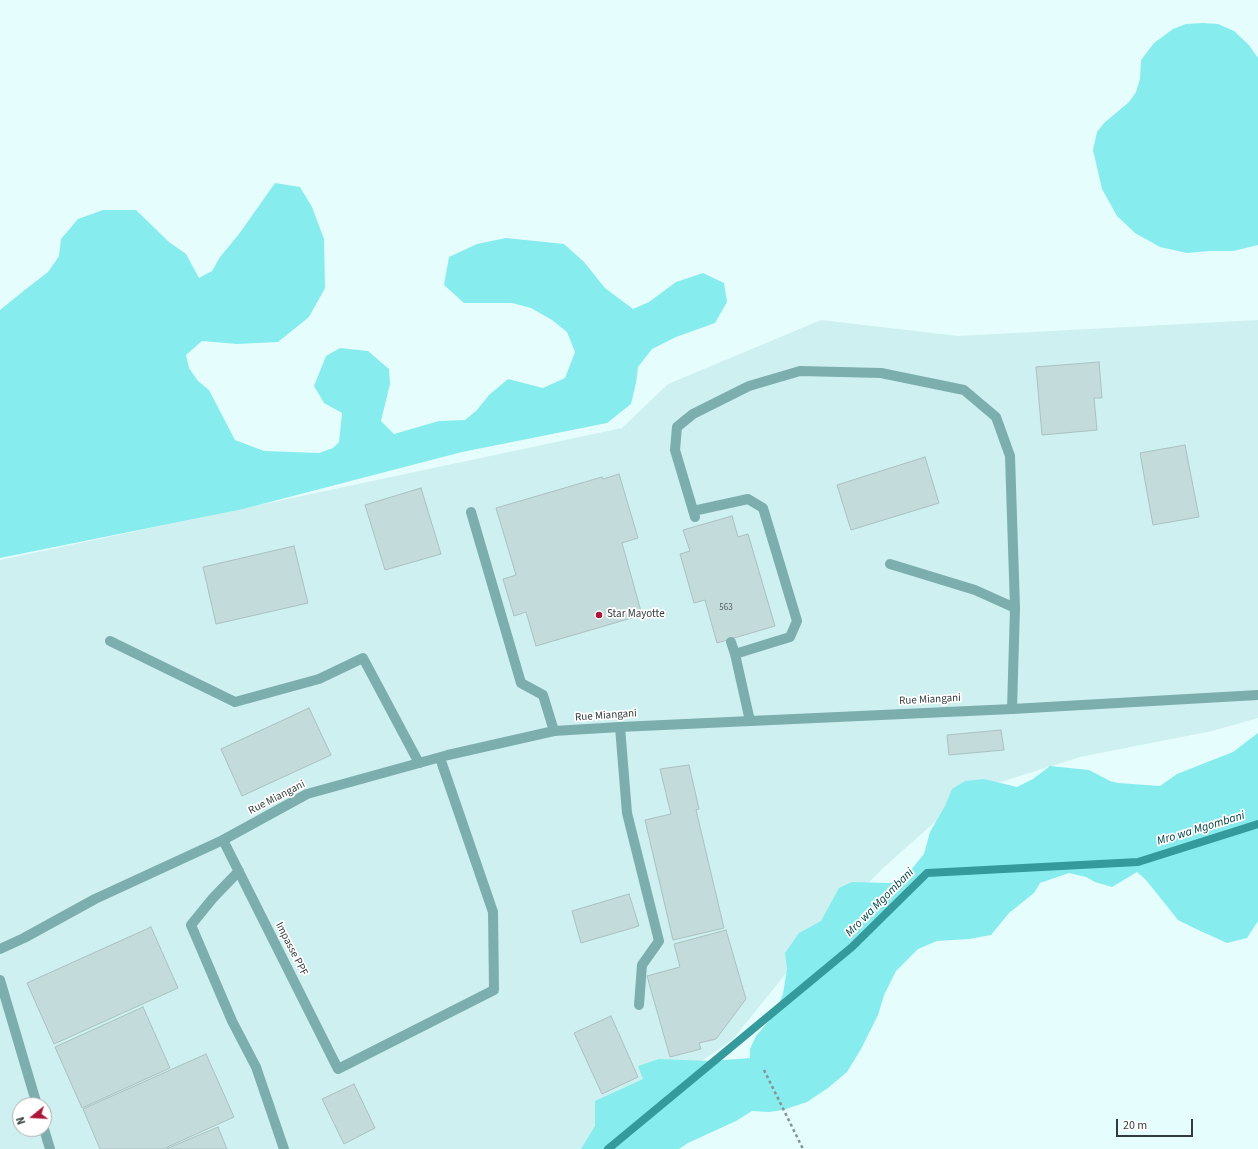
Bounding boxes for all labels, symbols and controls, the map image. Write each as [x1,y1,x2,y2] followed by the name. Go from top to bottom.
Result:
[719,603,733,613] house number: 563
[607,608,665,622] place label: Star Mayotte
[594,610,604,620] marker: Star Mayotte
[899,692,961,708] street label: Rue Miangani
[575,707,637,725] street label: Rue Miangani
[246,778,308,818] street label: Rue Miangani
[1155,809,1247,849] water label: Mro wa Mgombani
[843,866,917,940] water label: Mro wa Mgombani
[272,920,310,978] street label: Impasse PPF
[12,1097,52,1137] north arrow
[1118,1111,1195,1137] scale bar
[13,1115,29,1126] text: N
[1123,1117,1147,1134] text: 20 m

